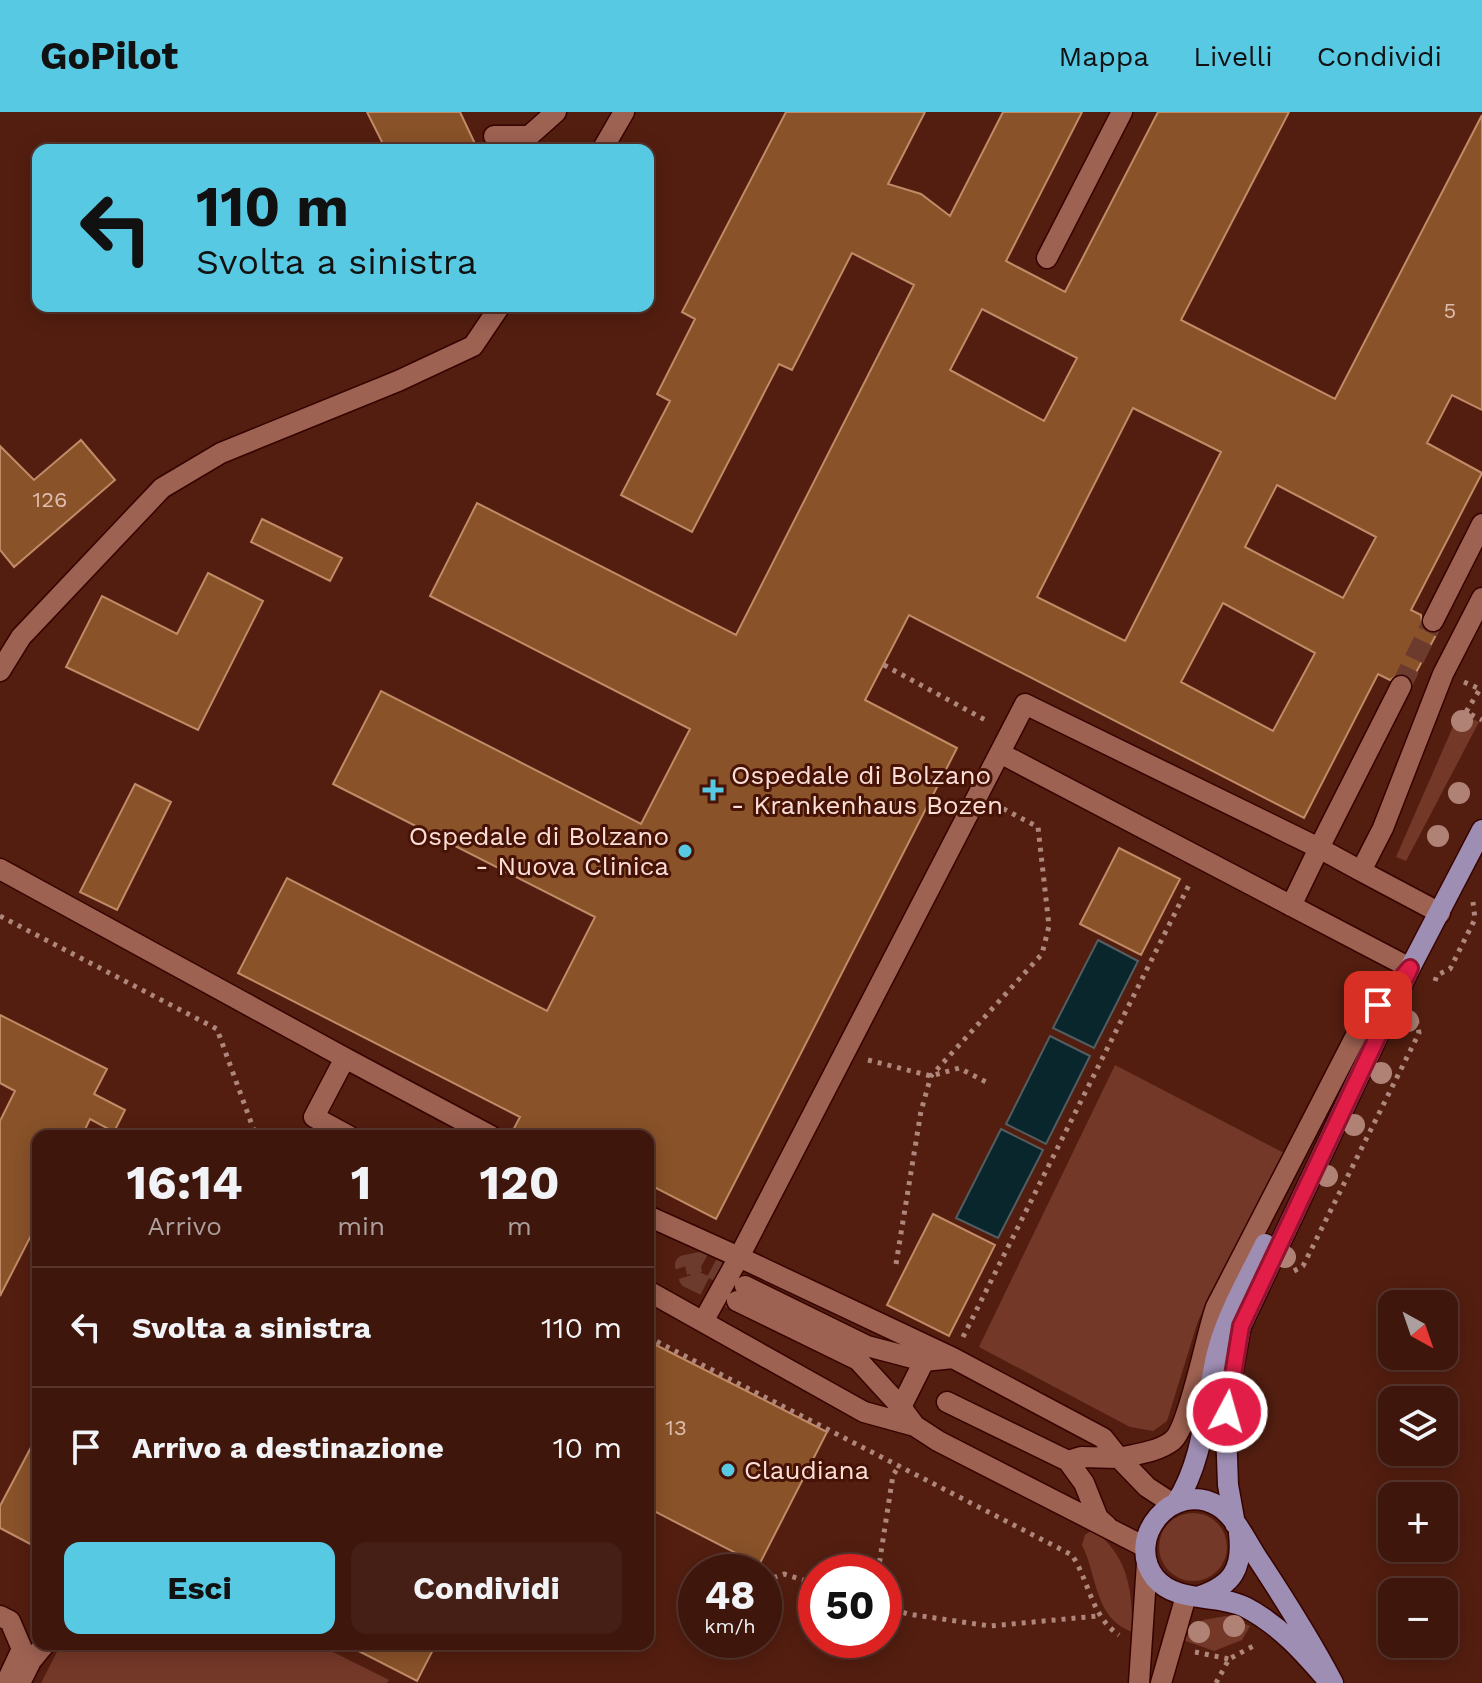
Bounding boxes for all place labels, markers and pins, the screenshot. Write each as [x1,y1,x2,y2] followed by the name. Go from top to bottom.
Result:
[731,760,1003,820] place label: Ospedale di Bolzano - Krankenhaus Bozen
[702,779,724,801] marker: Ospedale di Bolzano - Krankenhaus Bozen
[409,821,669,881] place label: Ospedale di Bolzano - Nuova Clinica
[676,842,694,860] marker: Ospedale di Bolzano - Nuova Clinica
[1344,971,1412,1039] pin
[744,1455,870,1485] place label: Claudiana
[719,1461,737,1479] marker: Claudiana

